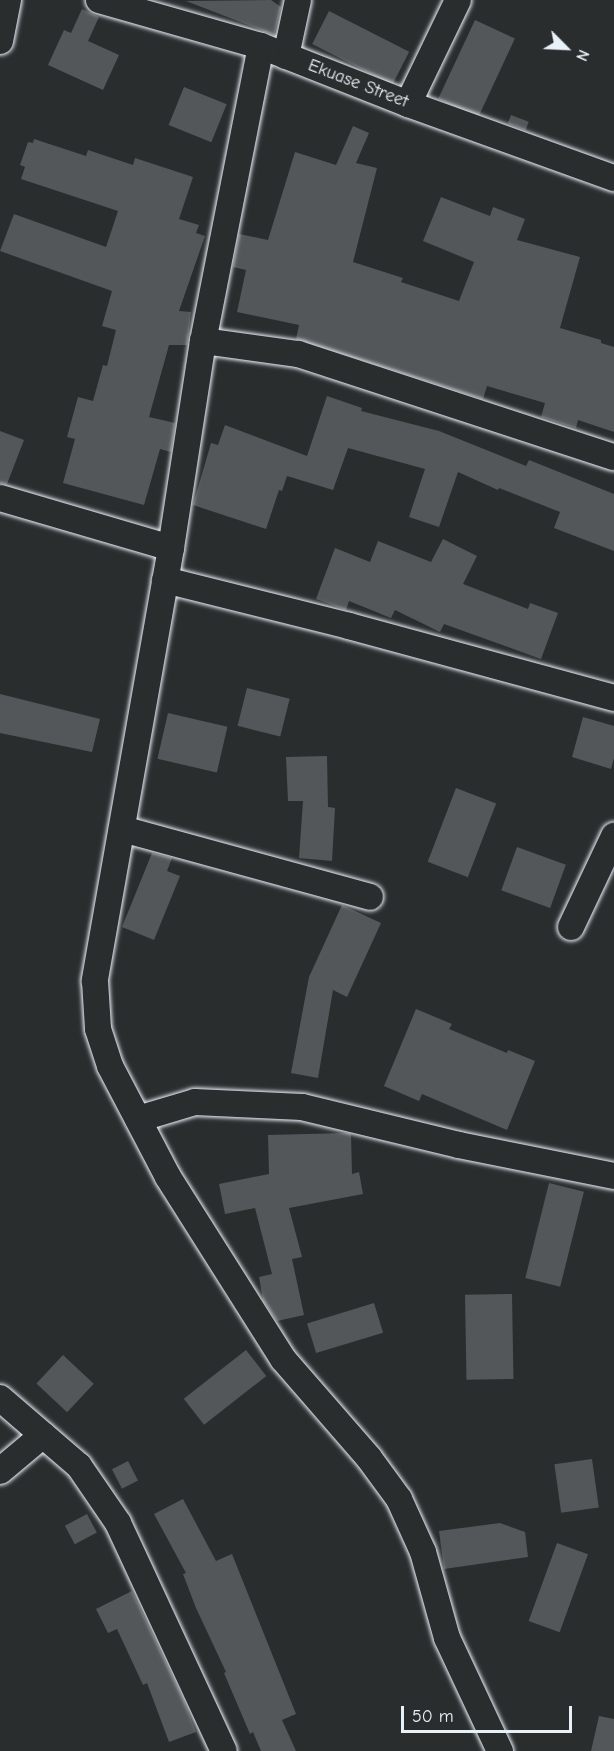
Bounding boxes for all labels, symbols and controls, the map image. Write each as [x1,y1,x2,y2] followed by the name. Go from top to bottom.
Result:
[536,18,596,78] north arrow
[572,47,593,64] text: N
[305,55,411,113] street label: Ekuase Street
[404,1694,575,1732] scale bar
[412,1706,454,1727] text: 50 m

